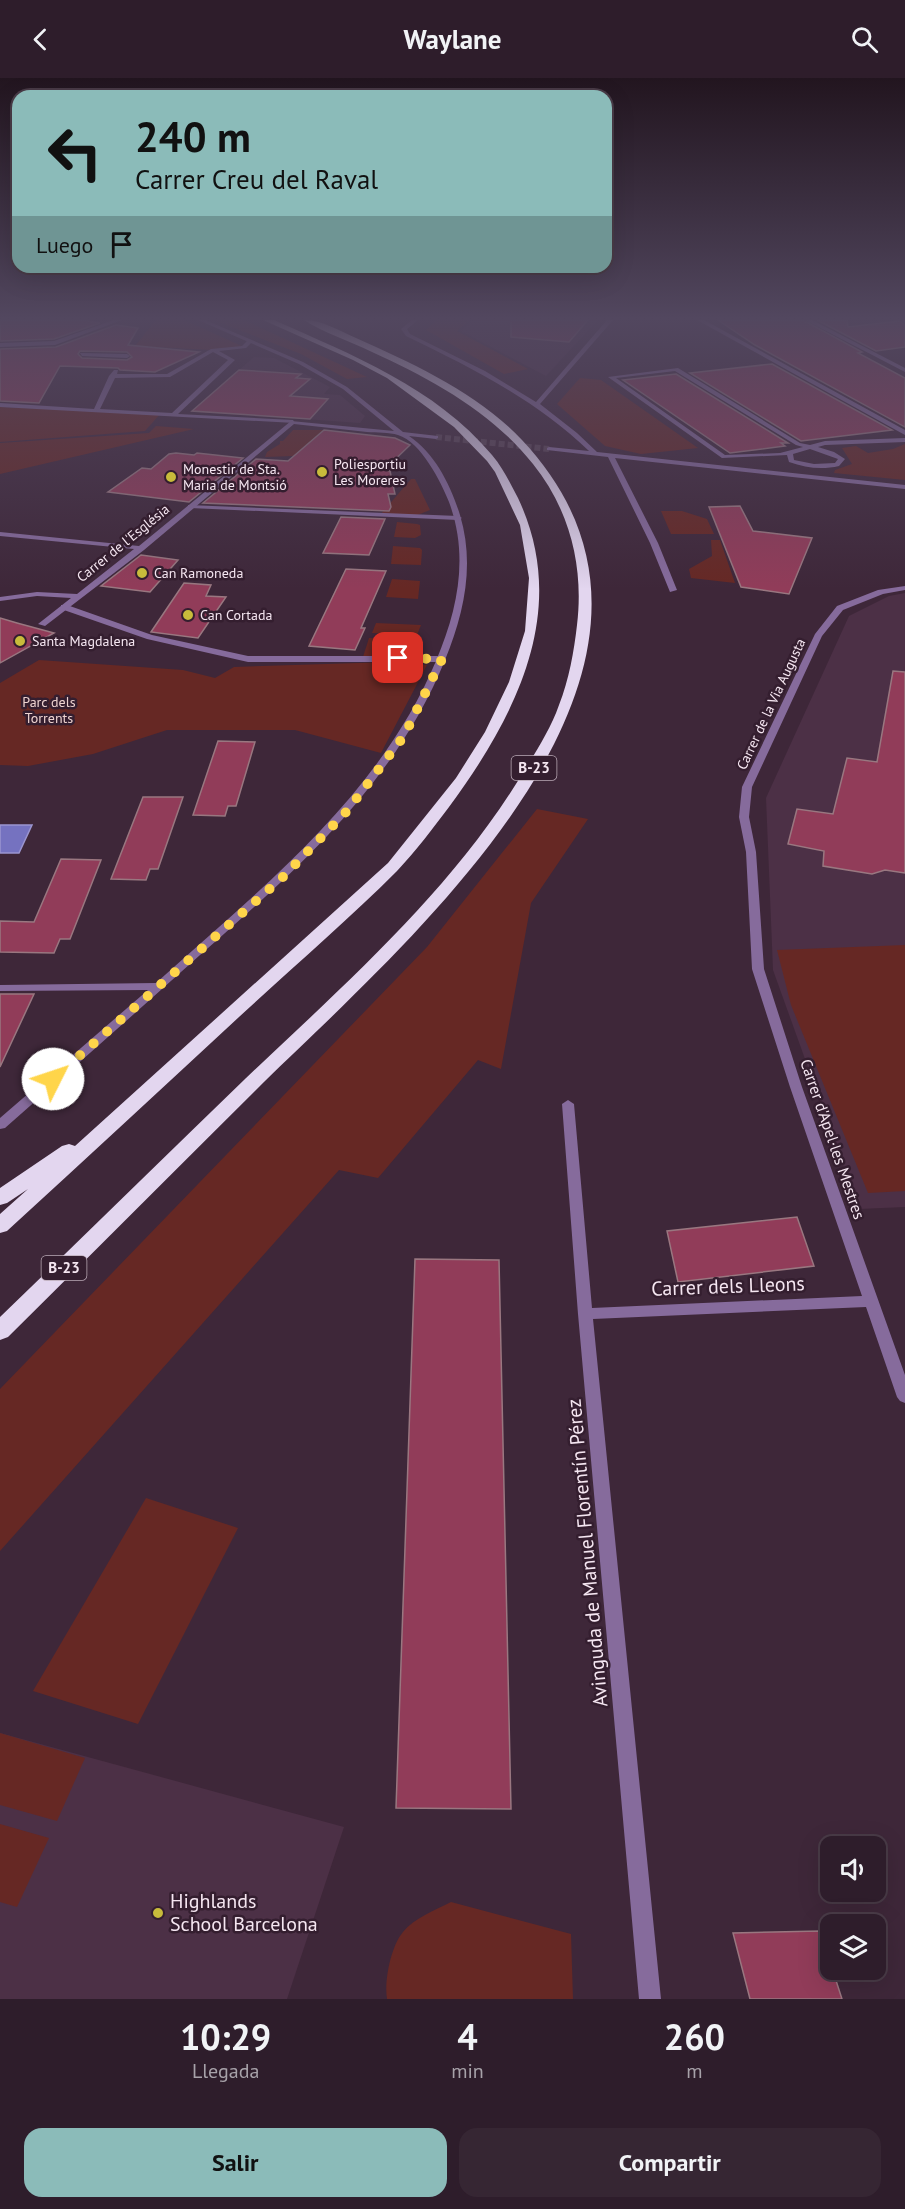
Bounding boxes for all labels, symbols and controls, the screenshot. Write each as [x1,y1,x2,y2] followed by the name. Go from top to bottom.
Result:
[403,22,502,56] text: Waylane
[24,23,57,56] icon: back
[848,23,881,56] icon: search
[135,109,251,164] text: 240 m
[36,114,114,192] icon: left
[135,162,378,196] text: Carrer Creu del Raval
[105,228,138,261] icon: arrive
[36,231,93,259] text: Luego
[334,455,406,489] place label: Poliesportiu Les Moreres
[183,460,287,494] place label: Monestir de Sta. Maria de Montsió
[315,465,329,479] marker: Poliesportiu Les Moreres
[164,470,178,484] marker: Monestir de Sta. Maria de Montsió
[73,500,173,586] street label: Carrer de l'Església
[154,564,243,582] place label: Can Ramoneda
[135,566,149,580] marker: Can Ramoneda
[200,606,273,624] place label: Can Cortada
[181,608,195,622] marker: Can Cortada
[32,632,135,650] place label: Santa Magdalena
[372,632,423,683] pin
[13,634,27,648] marker: Santa Magdalena
[733,635,809,773] street label: Carrer de la Via Augusta
[381,641,414,674] icon: arrive
[22,693,76,727] park label: Parc dels Torrents
[512,756,556,780] road number: B-23
[21,1047,85,1111] position arrow
[796,1056,870,1222] street label: Carrer d'Apel·les Mestres
[42,1256,86,1280] road number: B-23
[651,1270,805,1302] street label: Carrer dels Lleons
[561,1398,613,1708] street label: Avinguda de Manuel Florentín Pérez
[820,1836,886,1980] map controls
[820,1836,886,1902] button: sound
[170,1888,318,1937] place label: Highlands School Barcelona
[151,1906,165,1920] marker: Highlands School Barcelona
[820,1914,886,1980] button: layers
[180,2013,271,2060] text: 10:29
[457,2013,478,2060] text: 4
[664,2013,725,2060] text: 260
[192,2058,259,2084] text: Llegada
[451,2058,484,2084] text: min
[686,2058,703,2084] text: m
[24,2128,447,2197] button: Salir
[459,2128,881,2197] button: Compartir

